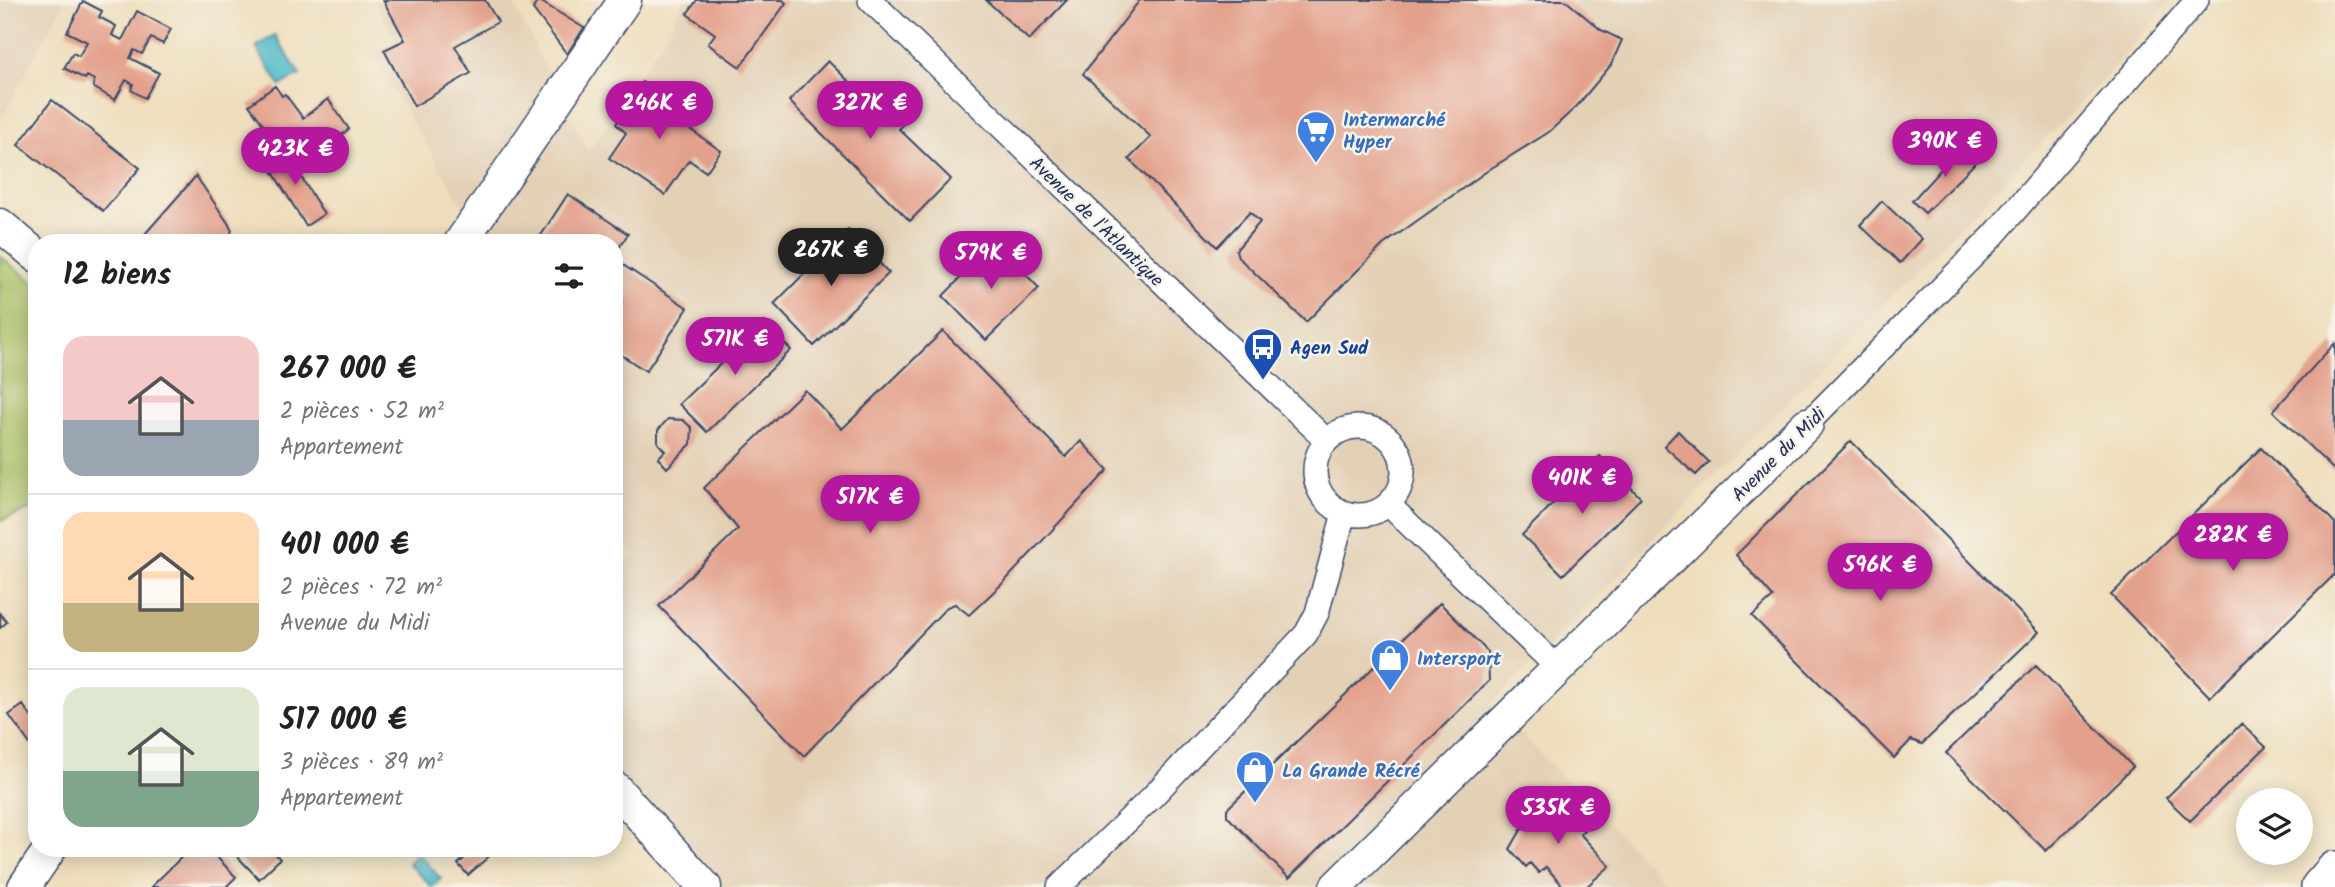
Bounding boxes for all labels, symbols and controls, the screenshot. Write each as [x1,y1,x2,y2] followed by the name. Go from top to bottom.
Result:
[602,82,716,141] pin: 246K €
[813,82,927,141] pin: 327K €
[621,86,697,122] text: 246K €
[833,86,907,122] text: 327K €
[1343,106,1446,158] place label: Intermarché Hyper
[1295,109,1337,164] supermarket icon: Intermarché Hyper
[1888,120,2002,179] pin: 390K €
[1908,124,1982,160] text: 390K €
[238,128,352,187] pin: 423K €
[257,132,333,168] text: 423K €
[1021,150,1170,295] street label: Avenue de l'Atlantique
[774,229,888,288] pin: 267K €
[934,232,1048,291] pin: 579K €
[794,233,868,269] text: 267K €
[955,236,1027,272] text: 579K €
[63,252,171,300] text: 12 biens
[550,257,588,295] icon: filters
[678,318,792,377] pin: 571K €
[702,322,768,358] text: 571K €
[1242,326,1284,381] bus stop icon: Agen Sud
[1290,334,1369,364] place label: Agen Sud
[280,346,416,394] text: 267 000 €
[119,364,203,448] icon: home
[280,394,444,430] text: 2 pièces · 52 m²
[1725,400,1835,510] street label: Avenue du Midi
[280,430,403,466] text: Appartement
[1525,456,1639,516] pin: 401K €
[1548,461,1616,497] text: 401K €
[813,476,927,535] pin: 517K €
[837,480,903,516] text: 517K €
[2176,514,2290,573] pin: 282K €
[2194,518,2272,554] text: 282K €
[280,522,409,570] text: 401 000 €
[119,540,203,624] icon: home
[1823,544,1937,603] pin: 596K €
[1843,548,1917,584] text: 596K €
[280,570,442,606] text: 2 pièces · 72 m²
[280,606,429,642] text: Avenue du Midi
[1369,637,1411,692] shop icon: Intersport
[1417,645,1502,675] place label: Intersport
[280,697,407,745] text: 517 000 €
[119,715,203,799] icon: home
[280,745,443,781] text: 3 pièces · 89 m²
[1234,749,1276,804] shop icon: La Grande Récré
[1282,757,1421,787] place label: La Grande Récré
[280,781,403,817] text: Appartement
[1501,786,1615,846] pin: 535K €
[2236,788,2313,865] map controls
[2236,788,2313,865] button: layers
[1521,791,1595,827] text: 535K €

